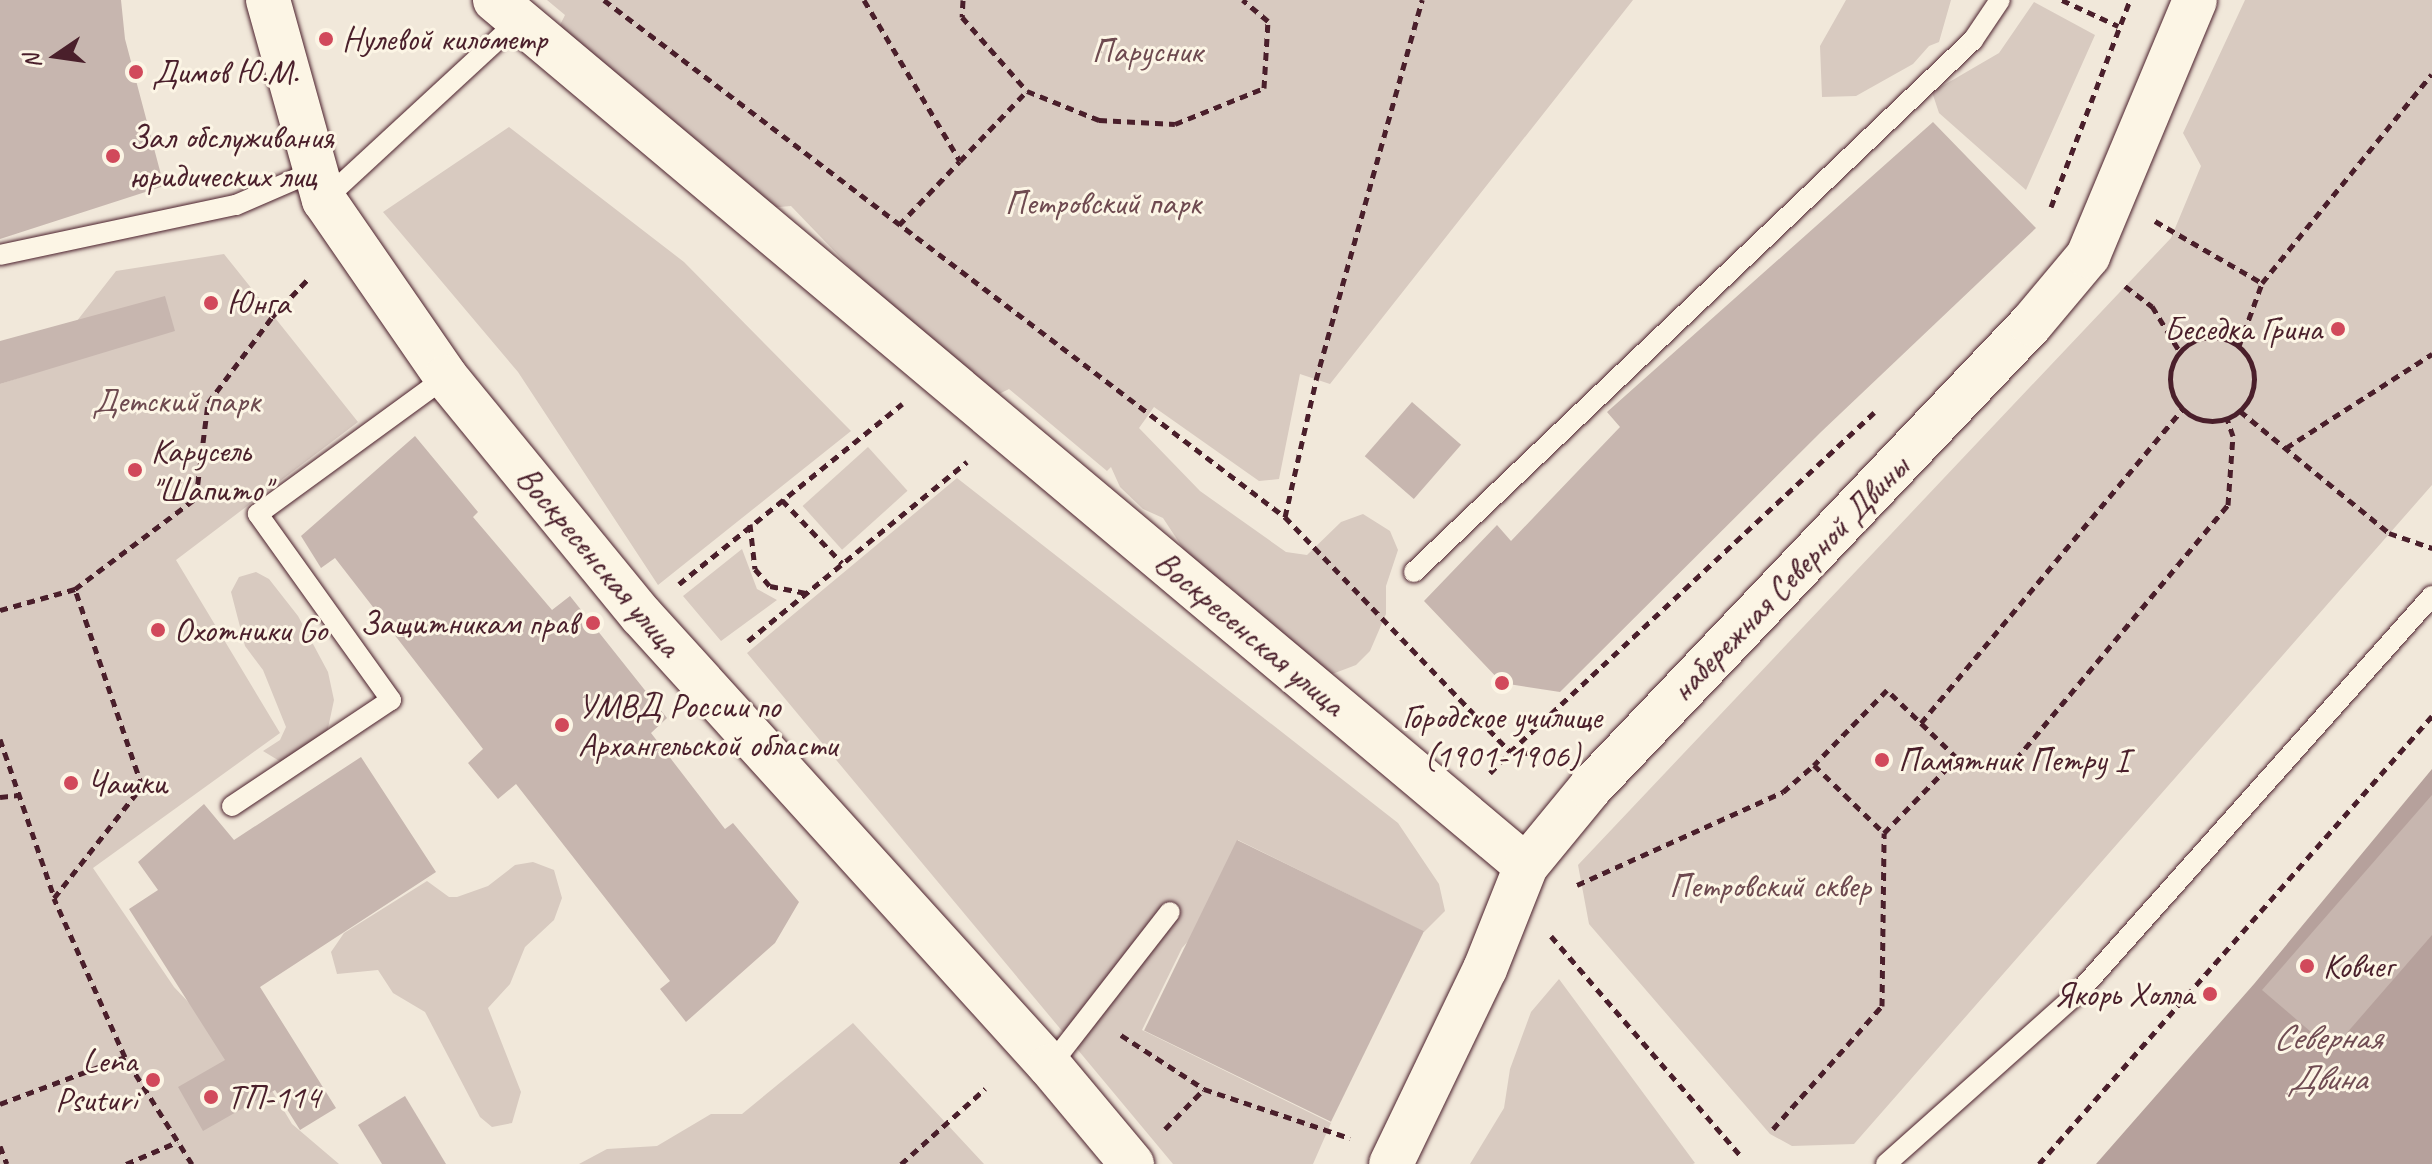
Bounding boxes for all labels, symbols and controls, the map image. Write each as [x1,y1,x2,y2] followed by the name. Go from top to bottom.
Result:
[16,16,96,96] north arrow
[342,19,547,59] place label: Нулевой километр
[317,30,335,48] marker: Нулевой километр
[1092,31,1202,71] park label: Парусник
[17,52,48,71] text: N
[152,52,299,92] place label: Димов Ю.М.
[127,63,145,81] marker: Димов Ю.М.
[129,116,336,196] place label: Зал обслуживания юридических лиц
[104,147,122,165] marker: Зал обслуживания юридических лиц
[1005,183,1201,223] park label: Петровский парк
[227,283,290,323] place label: Юнга
[202,294,220,312] marker: Юнга
[2164,309,2322,349] place label: Беседка Грина
[2329,320,2347,338] marker: Беседка Грина
[92,381,260,421] park label: Детский парк
[151,430,270,510] place label: Карусель "Шапито"
[1661,446,1917,710] street label: набережная Северной Двины
[506,456,692,666] street label: Воскресенская улица
[126,461,144,479] marker: Карусель "Шапито"
[1145,540,1355,726] street label: Воскресенская улица
[357,603,577,643] place label: Защитникам прав
[174,610,327,650] place label: Охотники Go
[584,614,602,632] marker: Защитникам прав
[149,621,167,639] marker: Охотники Go
[1493,674,1511,692] marker: Городское училище (1901-1906)
[578,685,837,764] place label: УМВД России по Архангельской области
[1401,696,1603,776] place label: Городское училище (1901-1906)
[553,716,571,734] marker: УМВД России по Архангельской области
[1898,740,2125,780] place label: Памятник Петру I
[1873,751,1891,769] marker: Памятник Петру I
[87,763,167,803] place label: Чашки
[62,774,80,792] marker: Чашки
[1669,866,1871,906] park label: Петровский сквер
[2323,946,2393,986] place label: Ковчег
[2298,957,2316,975] marker: Ковчег
[2055,974,2194,1014] place label: Якорь Холла
[2201,985,2219,1003] marker: Якорь Холла
[2273,1015,2381,1100] water label: Северная Двина
[55,1040,137,1120] place label: Lena Psuturi
[144,1071,162,1089] marker: Lena Psuturi
[227,1077,320,1117] place label: ТП-114
[202,1088,220,1106] marker: ТП-114

